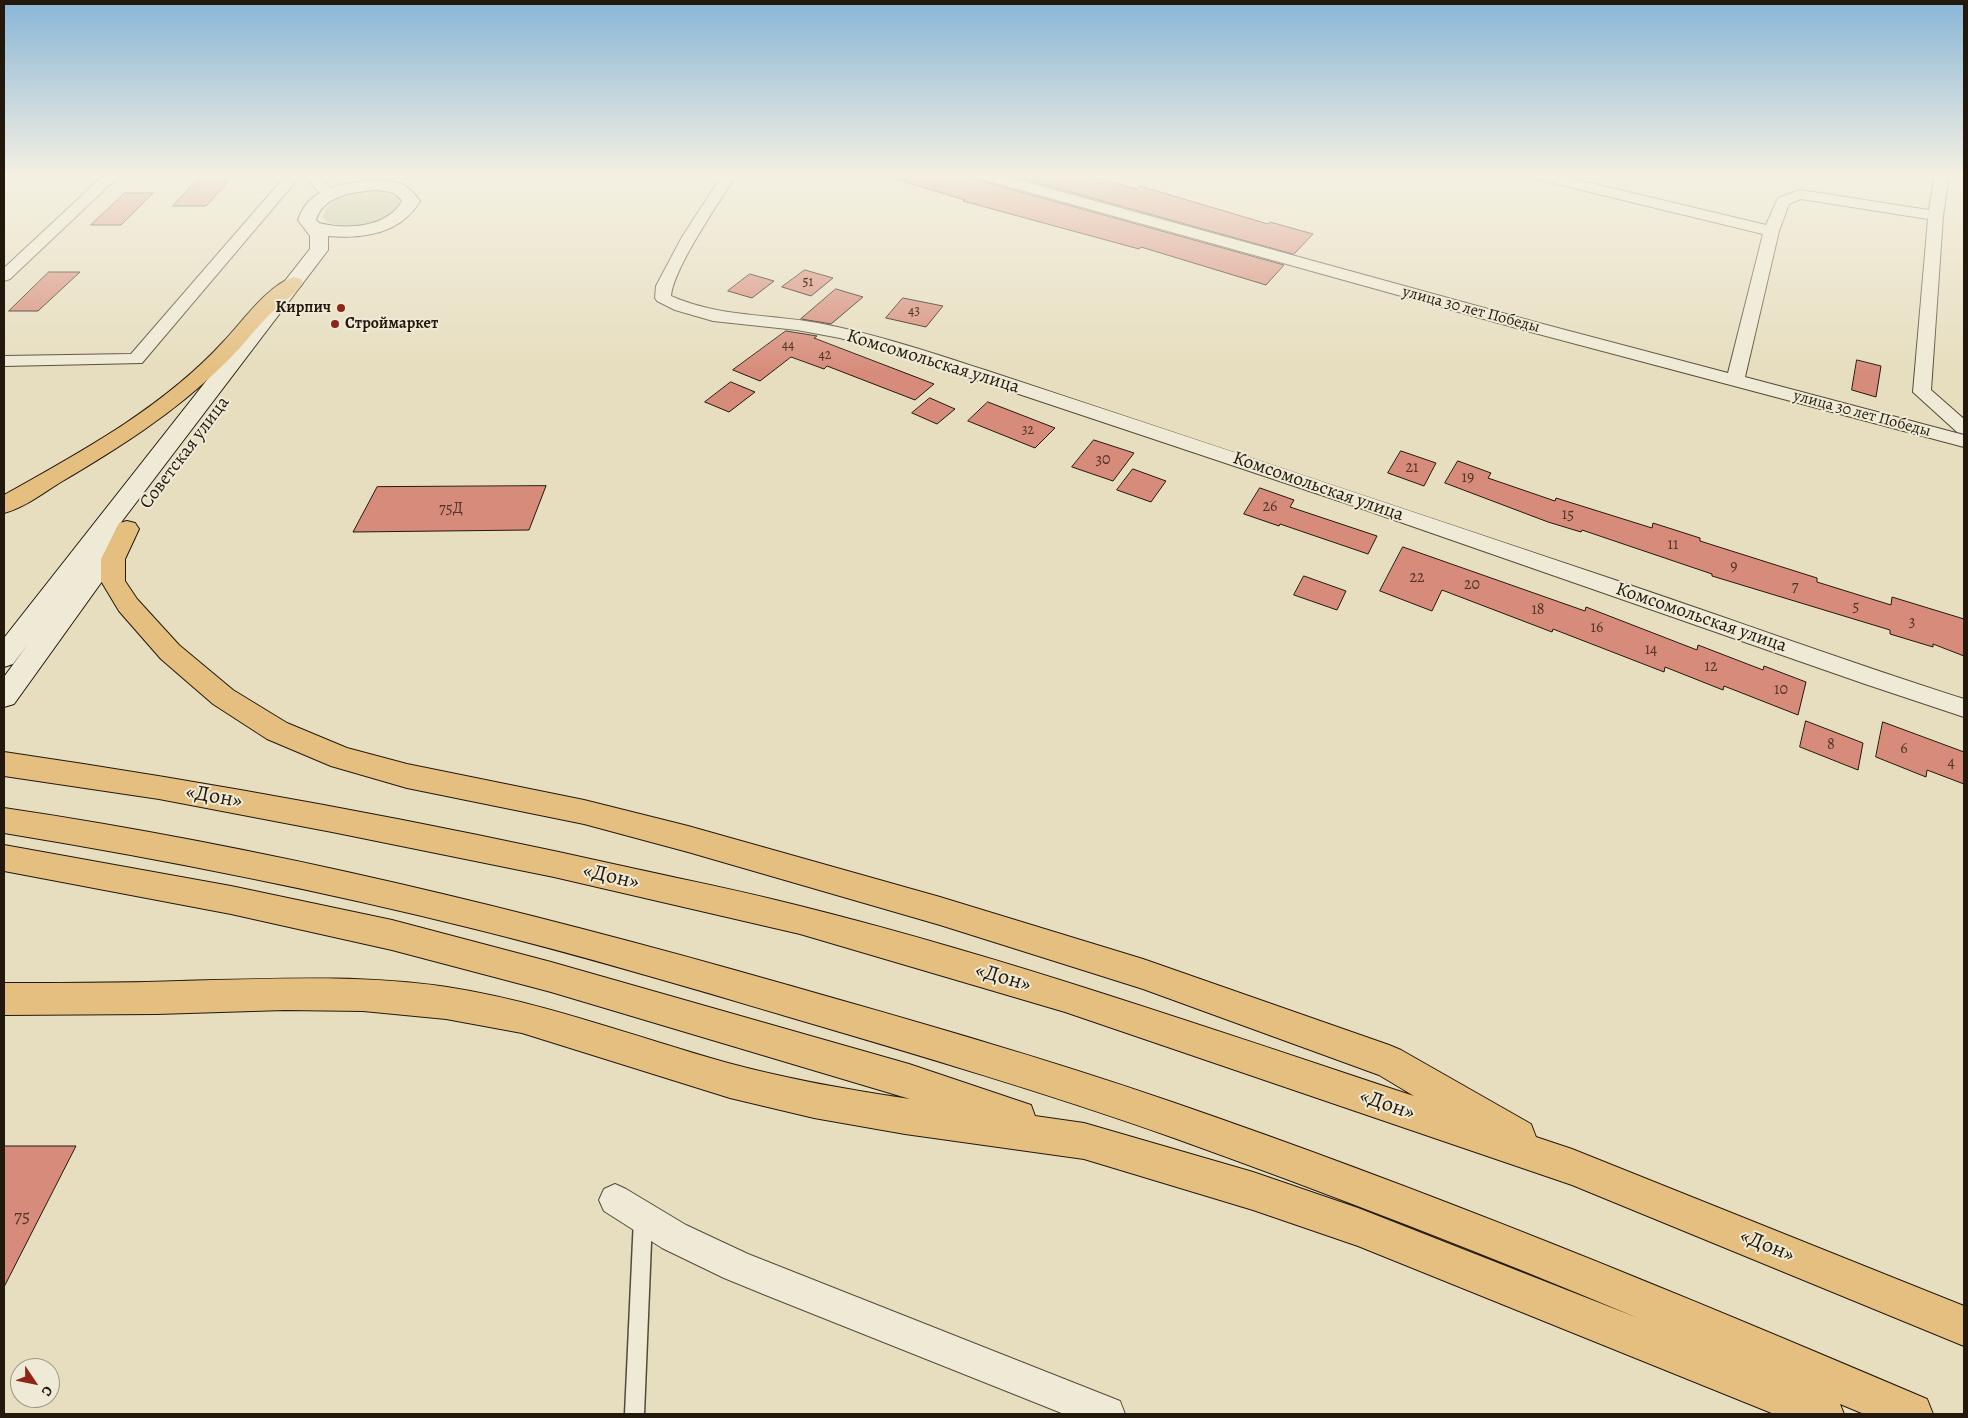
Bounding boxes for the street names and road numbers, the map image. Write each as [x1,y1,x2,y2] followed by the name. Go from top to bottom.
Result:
[1400,282,1542,338] street label: улица 30 лет Победы
[844,325,1022,399] street label: Комсомольская улица
[1791,386,1933,442] street label: улица 30 лет Победы
[135,392,235,514] street label: Советская улица
[1229,447,1407,527] street label: Комсомольская улица
[1612,578,1790,658] street label: Комсомольская улица
[184,779,244,815] street label: «Дон»
[580,858,642,896] street label: «Дон»
[972,957,1034,999] street label: «Дон»
[1356,1083,1418,1127] street label: «Дон»
[1736,1223,1798,1269] street label: «Дон»

